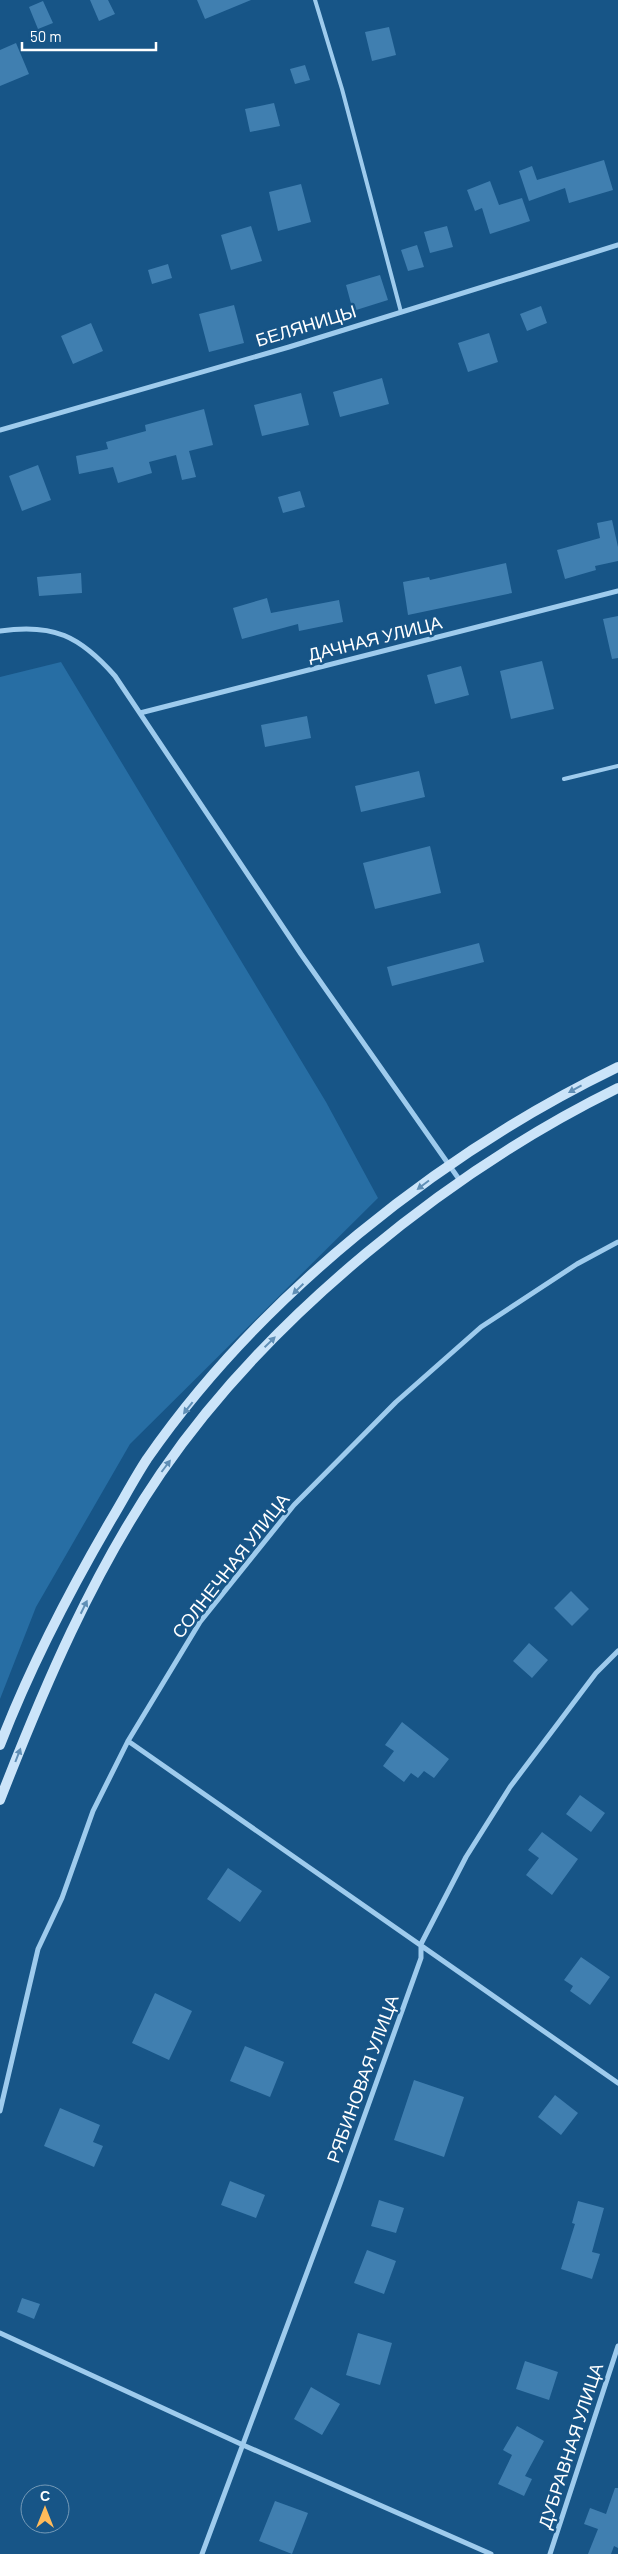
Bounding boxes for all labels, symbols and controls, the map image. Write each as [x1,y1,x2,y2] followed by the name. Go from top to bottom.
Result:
[22,20,156,52] scale bar
[30,27,62,45] text: 50 m
[253,299,359,351] street label: БЕЛЯНИЦЫ
[305,611,444,665] street label: ДАЧНАЯ УЛИЦА
[567,1085,582,1093] one-way arrow
[416,1180,430,1190] one-way arrow
[292,1283,304,1295] one-way arrow
[264,1336,276,1348] one-way arrow
[182,1401,193,1414] one-way arrow
[161,1460,171,1473] one-way arrow
[167,1489,294,1642] street label: СОЛНЕЧНАЯ УЛИЦА
[80,1600,88,1614] one-way arrow
[14,1748,22,1762] one-way arrow
[321,1992,403,2166] street label: РЯБИНОВАЯ УЛИЦА
[533,2360,607,2531] street label: ДУБРАВНАЯ УЛИЦА
[20,2484,70,2534] north arrow
[40,2487,50,2504] text: С

